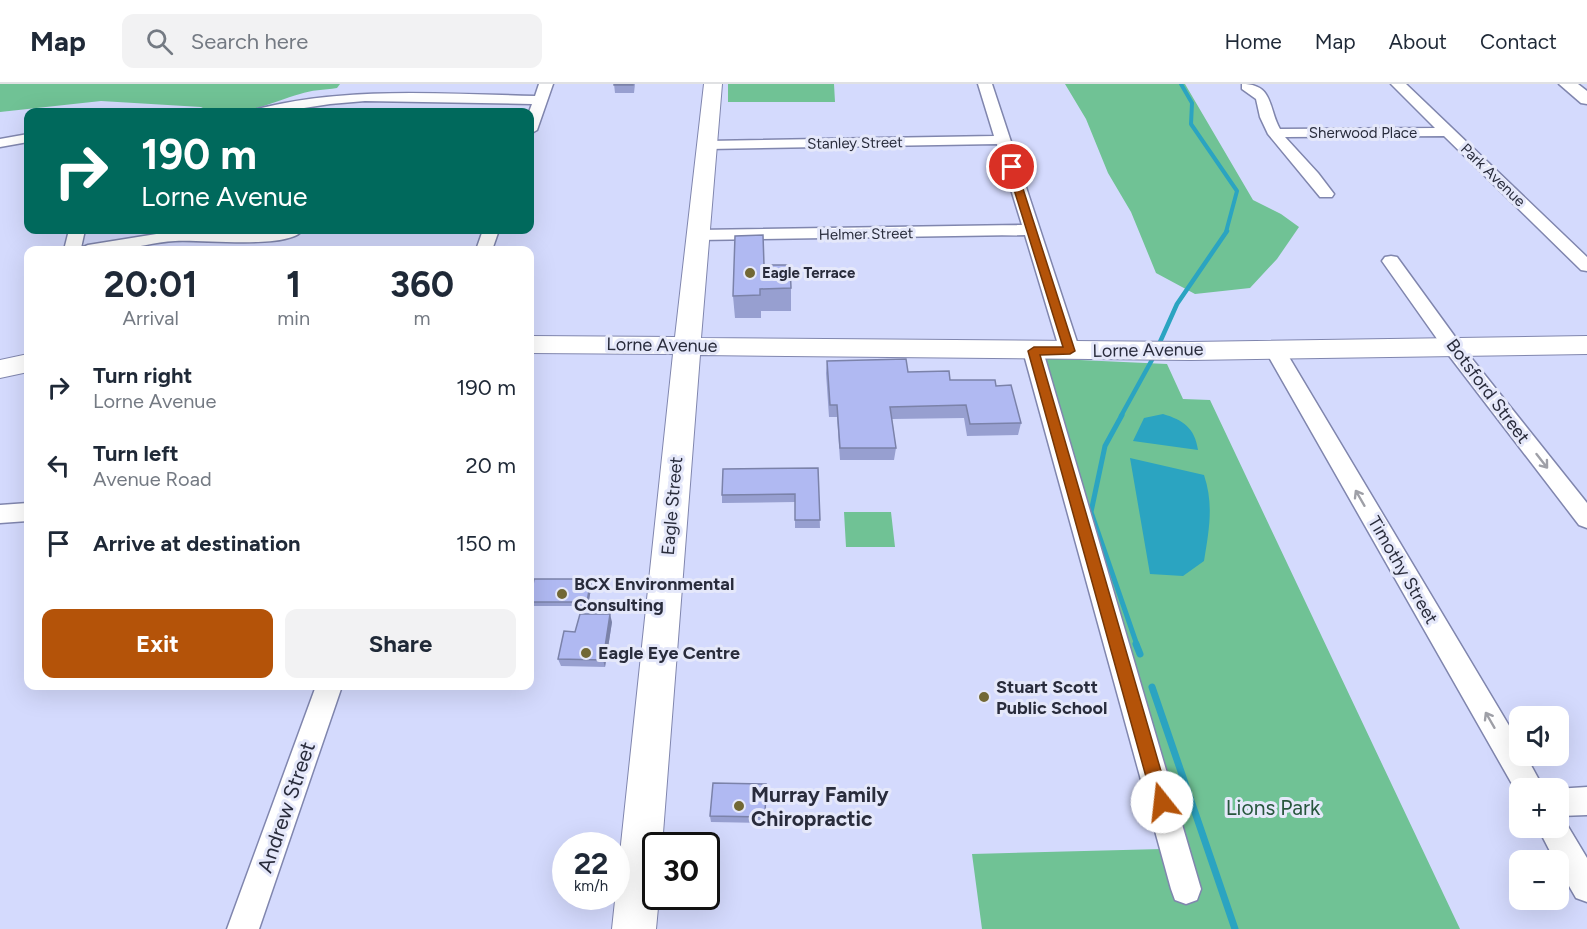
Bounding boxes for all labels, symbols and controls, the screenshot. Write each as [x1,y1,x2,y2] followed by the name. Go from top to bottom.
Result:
[122,14,542,68] search box
[30,24,86,58] text: Map
[143,25,176,58] icon: search
[191,28,308,55] text: Search here
[1225,29,1282,54] text: Home
[1315,29,1356,54] text: Map
[1389,29,1447,54] text: About
[1480,29,1557,54] text: Contact
[1309,124,1417,142] street label: Sherwood Place
[141,129,257,180] text: 190 m
[42,132,120,210] icon: right
[807,133,903,153] street label: Stanley Street
[1457,140,1529,210] street label: Park Avenue
[986,141,1037,192] pin
[995,150,1028,183] icon: arrive
[141,180,308,213] text: Lorne Avenue
[819,224,914,244] street label: Helmer Street
[104,263,197,306] text: 20:01
[286,263,301,306] text: 1
[390,263,454,306] text: 360
[762,264,856,282] place label: Eagle Terrace
[743,266,757,280] marker: Eagle Terrace
[122,306,179,330] text: Arrival
[277,306,310,330] text: min
[413,306,431,330] text: m
[606,333,718,357] street label: Lorne Avenue
[1442,334,1535,448] street label: Botsford Street
[1092,338,1204,362] street label: Lorne Avenue
[93,362,192,389] text: Turn right
[42,371,75,404] icon: right
[456,374,516,401] text: 190 m
[93,389,216,413] text: Lorne Avenue
[93,440,179,467] text: Turn left
[42,449,75,482] icon: left
[465,452,516,479] text: 20 m
[1535,453,1548,469] one-way arrow
[657,456,687,556] street label: Eagle Street
[93,467,212,491] text: Avenue Road
[1354,490,1366,507] one-way arrow
[1363,512,1443,628] street label: Timothy Street
[42,527,75,560] icon: arrive
[93,530,301,557] text: Arrive at destination
[456,530,516,557] text: 150 m
[574,573,734,616] place label: BCX Environmental Consulting
[555,587,569,601] marker: BCX Environmental Consulting
[42,609,273,678] button: Exit
[285,609,516,678] button: Share
[598,642,740,664] place label: Eagle Eye Centre
[579,646,593,660] marker: Eagle Eye Centre
[996,676,1107,719] place label: Stuart Scott Public School
[977,690,991,704] marker: Stuart Scott Public School
[1509,706,1569,910] map controls
[1509,706,1569,766] button: sound
[1484,712,1496,729] one-way arrow
[252,738,320,876] street label: Andrew Street
[1130,770,1194,834] position arrow
[1509,778,1569,838] button: +
[751,782,889,831] place label: Murray Family Chiropractic
[1226,795,1321,820] park label: Lions Park
[732,799,746,813] marker: Murray Family Chiropractic
[642,832,720,910] speed limit sign: 30
[574,845,608,882] text: 22
[1509,850,1569,910] button: −
[574,877,608,895] text: km/h

